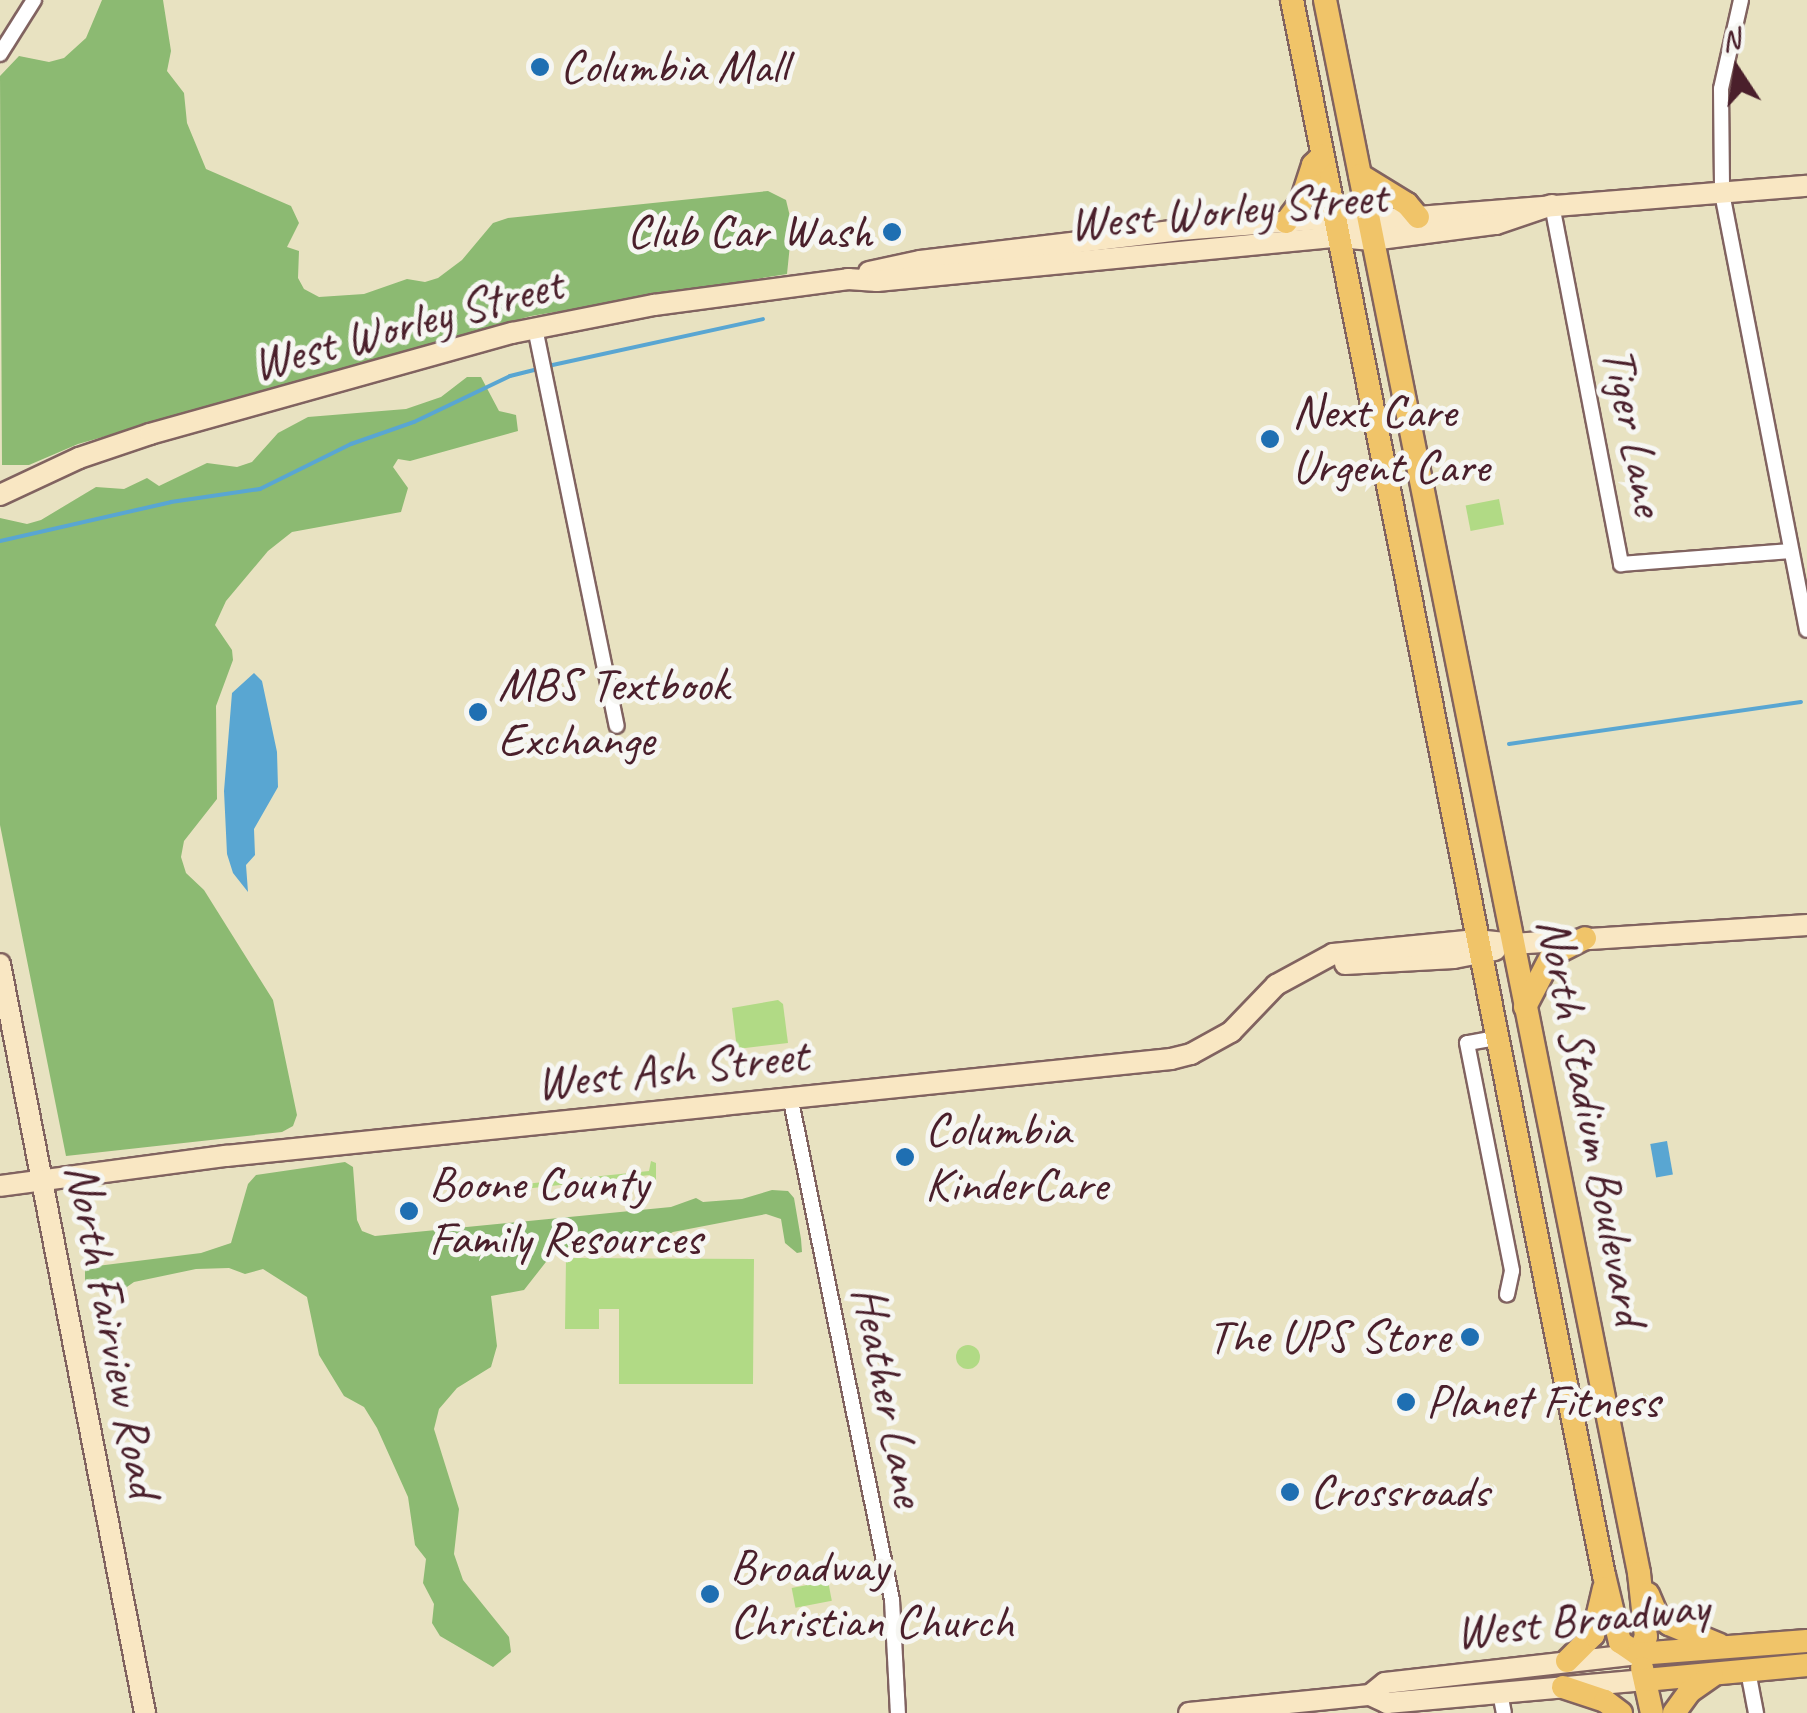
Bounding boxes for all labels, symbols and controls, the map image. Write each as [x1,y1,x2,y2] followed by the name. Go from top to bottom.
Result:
[1687,20,1787,120] north arrow
[1719,21,1743,59] text: N
[560,38,789,96] place label: Columbia Mall
[529,56,551,78] marker: Columbia Mall
[1066,167,1390,253] street label: West Worley Street
[625,203,872,261] place label: Club Car Wash
[881,221,903,243] marker: Club Car Wash
[245,255,569,393] street label: West Worley Street
[1589,342,1679,520] street label: Tiger Lane
[1292,382,1491,495] place label: Next Care Urgent Care
[1257,426,1283,452] marker: Next Care Urgent Care
[498,655,729,768] place label: MBS Textbook Exchange
[467,701,489,723] marker: MBS Textbook Exchange
[1524,912,1660,1330] street label: North Stadium Boulevard
[534,1026,810,1112] street label: West Ash Street
[925,1100,1107,1213] place label: Columbia KinderCare
[894,1146,916,1168] marker: Columbia KinderCare
[429,1154,701,1267] place label: Boone County Family Resources
[53,1159,173,1501] street label: North Fairview Road
[398,1200,420,1222] marker: Boone County Family Resources
[839,1281,939,1511] street label: Heather Lane
[1208,1308,1450,1366] place label: The UPS Store
[1459,1326,1481,1348] marker: The UPS Store
[1426,1373,1660,1431] place label: Planet Fitness
[1395,1391,1417,1413] marker: Planet Fitness
[1310,1463,1489,1521] place label: Crossroads
[1279,1481,1301,1503] marker: Crossroads
[730,1537,1015,1650] place label: Broadway Christian Church
[1453,1577,1711,1661] street label: West Broadway
[699,1583,721,1605] marker: Broadway Christian Church

